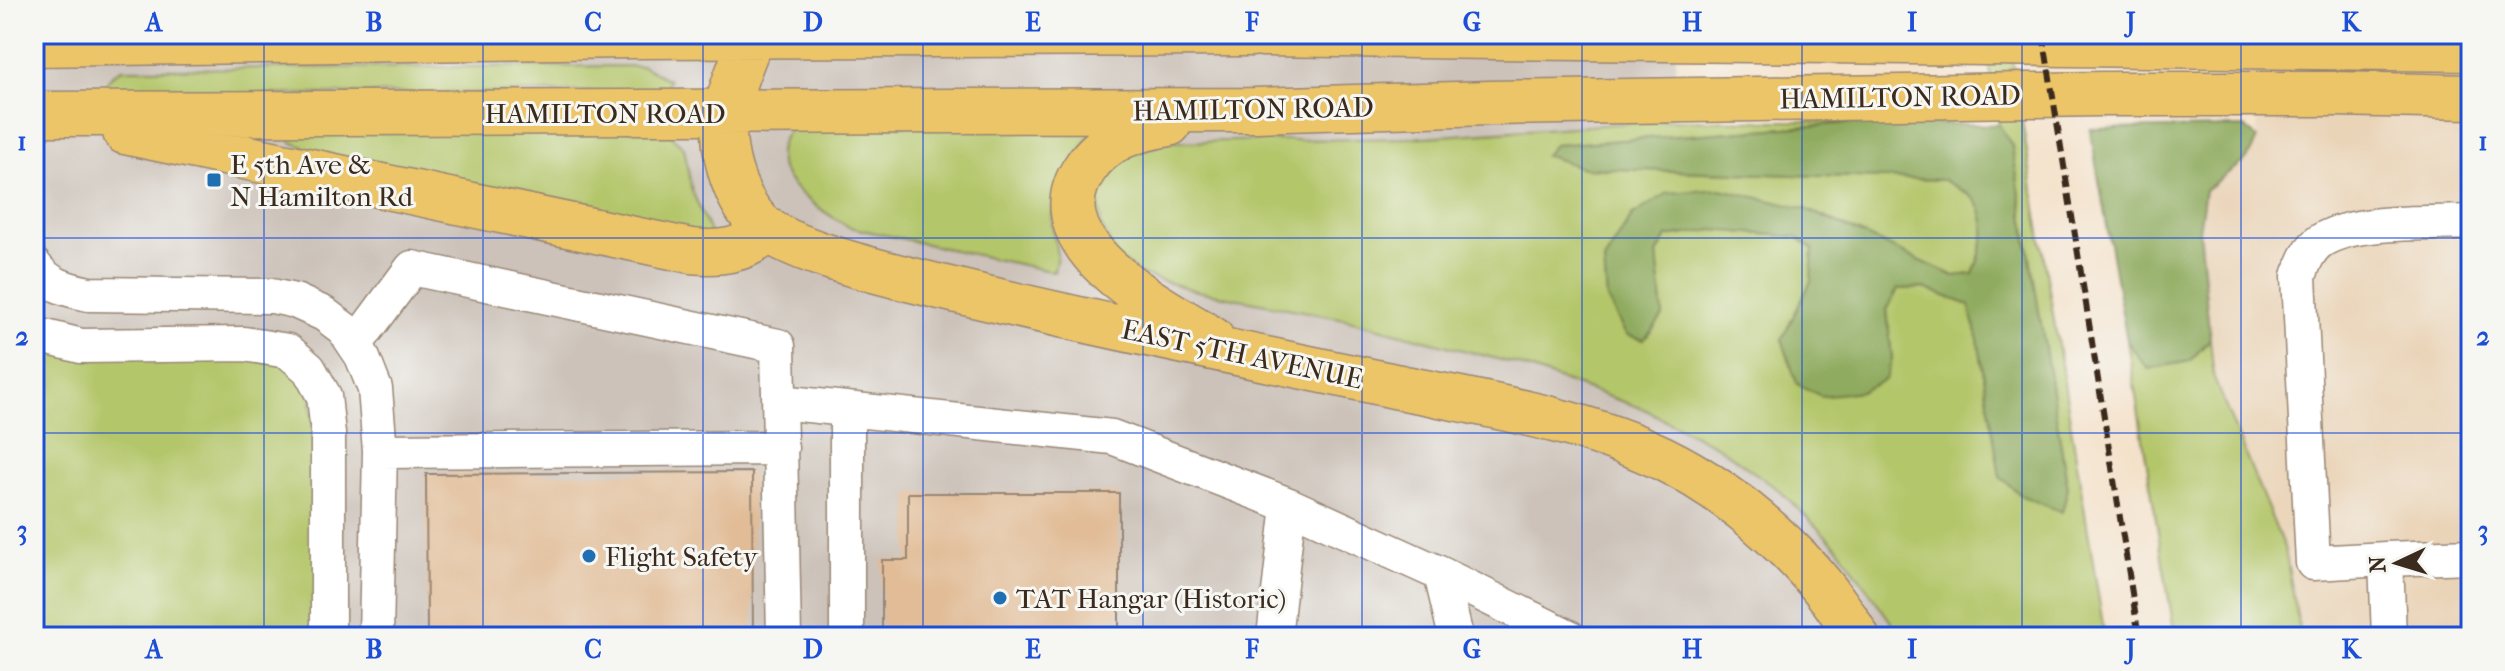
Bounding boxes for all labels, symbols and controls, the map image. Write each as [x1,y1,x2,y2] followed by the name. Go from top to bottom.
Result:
[144,7,164,38] text: A
[366,7,383,38] text: B
[584,7,602,38] text: C
[803,7,823,38] text: D
[1025,7,1041,38] text: E
[1244,7,1259,38] text: F
[1463,7,1481,38] text: G
[1682,7,1703,38] text: H
[1907,7,1917,38] text: I
[2123,7,2136,38] text: J
[2342,7,2363,38] text: K
[1779,78,2021,116] street label: HAMILTON ROAD
[1132,90,1374,128] street label: HAMILTON ROAD
[484,97,726,130] street label: HAMILTON ROAD
[17,126,27,157] text: 1
[2478,126,2488,157] text: 1
[230,148,414,213] place label: E 5th Ave & N Hamilton Rd
[205,171,223,189] marker: E 5th Ave & N Hamilton Rd
[1118,312,1366,396] street label: EAST 5TH AVENUE
[15,321,29,352] text: 2
[2476,321,2490,352] text: 2
[17,515,27,546] text: 3
[2478,515,2488,546] text: 3
[2357,523,2437,603] north arrow
[605,540,759,573] place label: Flight Safety
[580,547,598,565] marker: Flight Safety
[2364,555,2392,574] text: N
[1016,582,1286,615] place label: TAT Hangar (Historic)
[991,589,1009,607] marker: TAT Hangar (Historic)
[144,634,164,665] text: A
[366,634,383,665] text: B
[584,634,602,665] text: C
[803,634,823,665] text: D
[1025,634,1041,665] text: E
[1244,634,1259,665] text: F
[1463,634,1481,665] text: G
[1682,634,1703,665] text: H
[1907,634,1917,665] text: I
[2123,634,2136,665] text: J
[2342,634,2363,665] text: K

